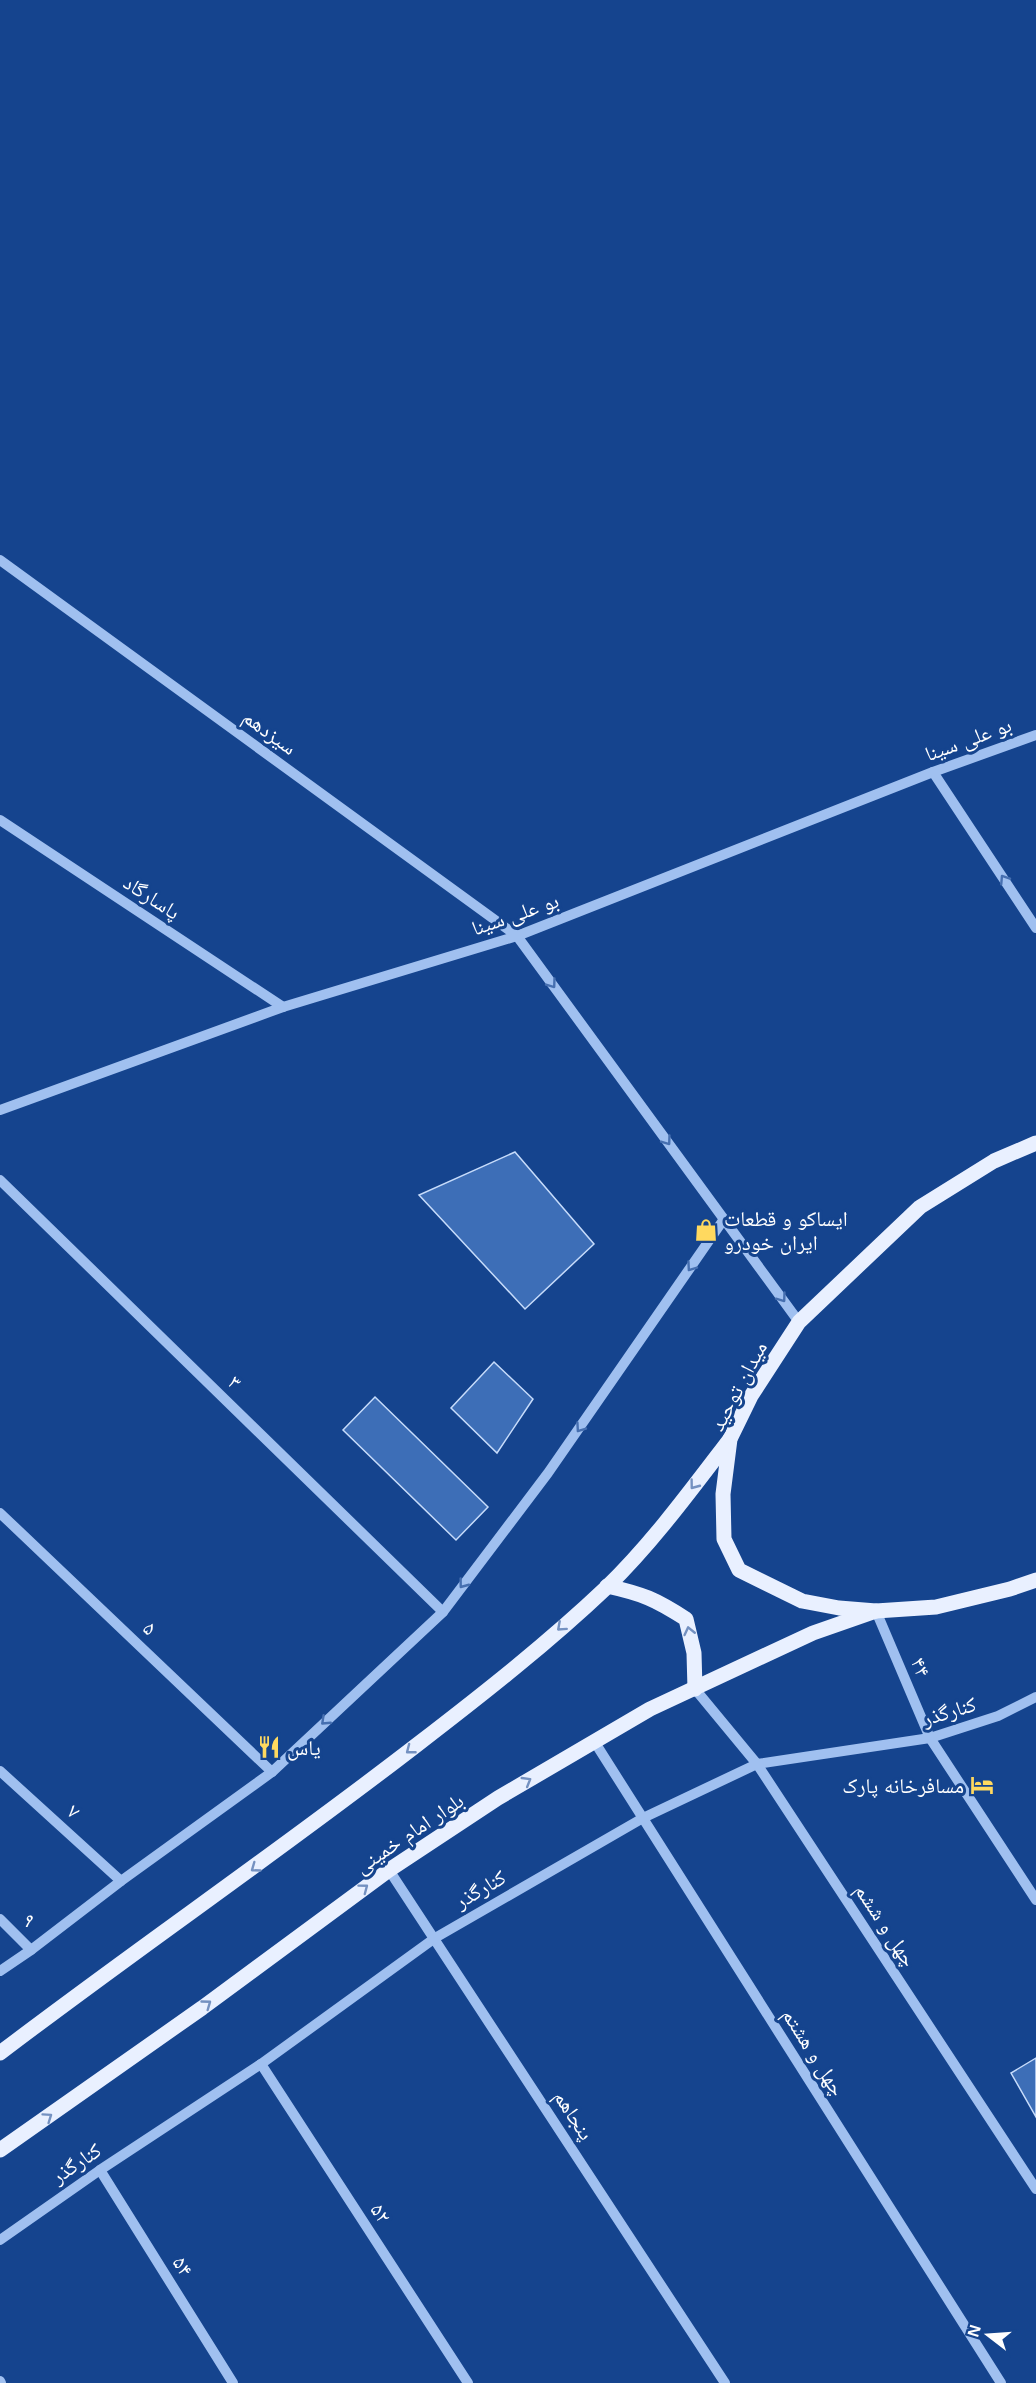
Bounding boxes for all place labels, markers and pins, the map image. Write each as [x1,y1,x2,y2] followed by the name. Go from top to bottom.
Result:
[724,1207,848,1255] place label: ایساکو و قطعات ایران خودرو
[693,1217,719,1243] shop icon: ایساکو و قطعات ایران خودرو
[256,1734,282,1760] restaurant icon: یاس
[287,1736,321,1761] place label: یاس
[969,1772,995,1798] hotel icon: مسافرخانه پارک
[842,1774,964,1798] place label: مسافرخانه پارک

